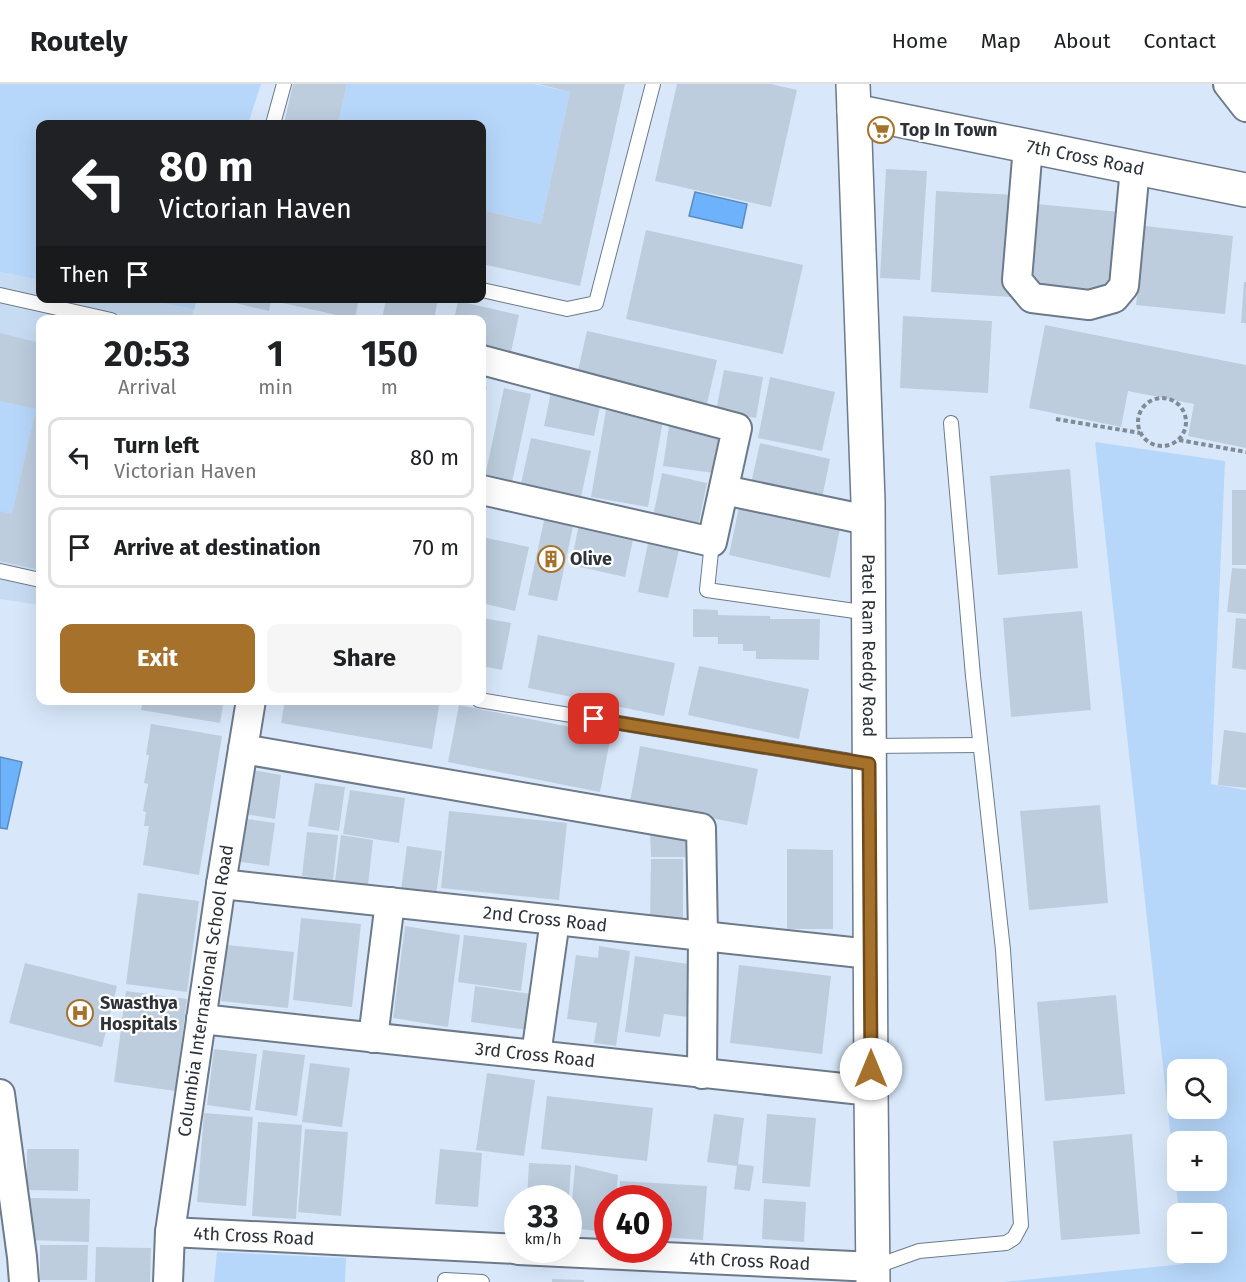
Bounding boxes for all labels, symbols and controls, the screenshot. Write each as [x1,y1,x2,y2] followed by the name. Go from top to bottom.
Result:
[30,25,128,58] text: Routely
[892,28,948,54] text: Home
[981,28,1021,54] text: Map
[1054,28,1111,54] text: About
[1144,28,1216,54] text: Contact
[866,115,896,145] supermarket icon: Top In Town
[900,119,997,141] place label: Top In Town
[1025,135,1146,180] street label: 7th Cross Road
[159,142,253,192] text: 80 m
[60,144,138,222] icon: left
[159,193,352,225] text: Victorian Haven
[121,258,154,291] icon: arrive
[60,261,109,288] text: Then
[104,332,190,376] text: 20:53
[267,332,284,376] text: 1
[361,332,418,376] text: 150
[118,375,176,399] text: Arrival
[258,375,293,399] text: min
[381,375,398,399] text: m
[114,432,199,459] text: Turn left
[63,441,96,474] icon: left
[410,444,459,471] text: 80 m
[114,459,257,483] text: Victorian Haven
[63,531,96,564] icon: arrive
[114,534,321,561] text: Arrive at destination
[413,534,459,561] text: 70 m
[536,544,566,574] building icon: Olive
[570,548,612,570] place label: Olive
[857,554,880,737] street label: Patel Ram Reddy Road
[60,624,255,693] button: Exit
[267,624,462,693] button: Share
[568,693,619,744] pin
[577,702,610,735] icon: arrive
[173,843,238,1138] street label: Columbia International School Road
[482,901,608,937] street label: 2nd Cross Road
[100,992,178,1035] place label: Swasthya Hospitals
[65,998,95,1028] hospital icon: Swasthya Hospitals
[839,1037,903,1101] position arrow
[474,1038,596,1072] street label: 3rd Cross Road
[1167,1059,1227,1263] map controls
[1167,1059,1227,1119] button: search
[1167,1131,1227,1191] button: +
[594,1185,672,1263] speed limit sign: 40
[527,1199,559,1235] text: 33
[1167,1203,1227,1263] button: −
[193,1222,315,1250] street label: 4th Cross Road
[524,1230,562,1248] text: km/h
[689,1247,811,1275] street label: 4th Cross Road

